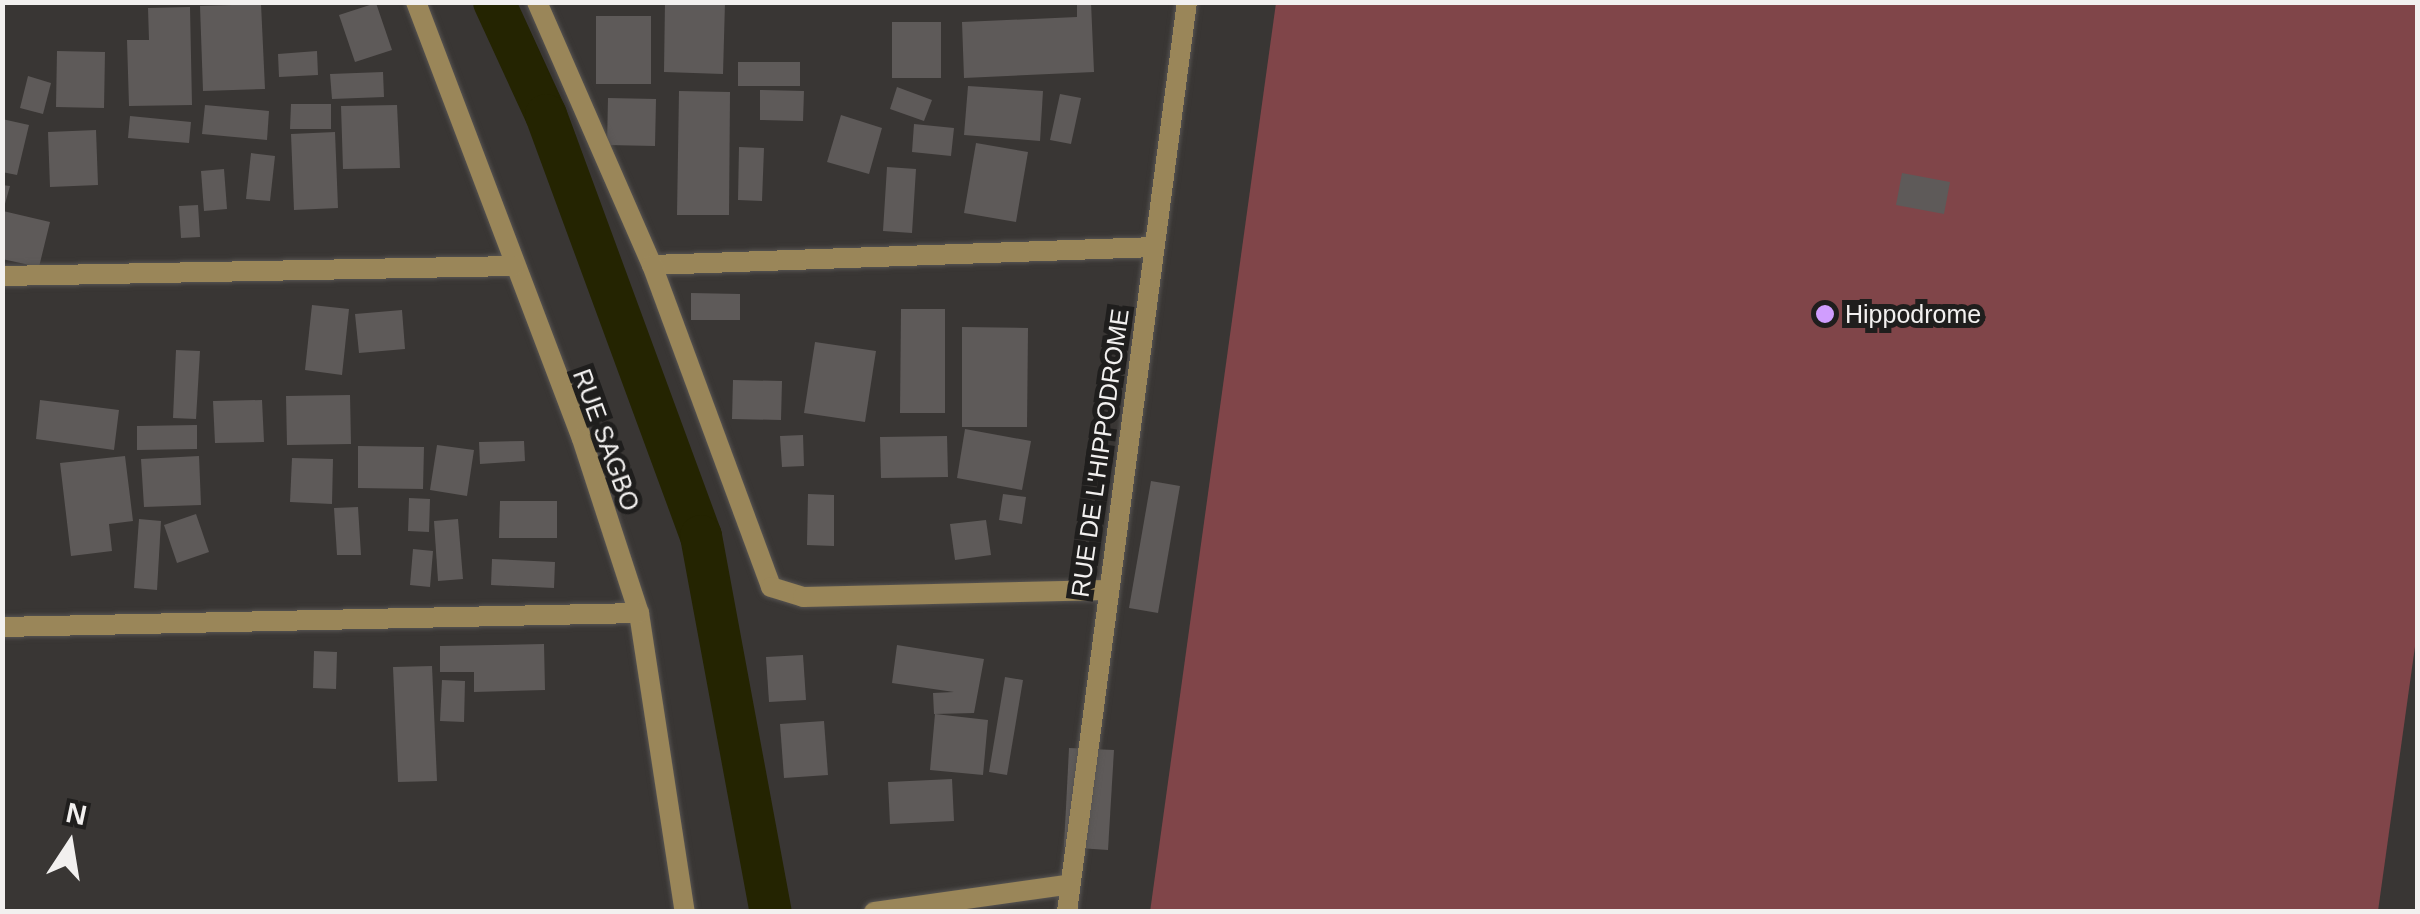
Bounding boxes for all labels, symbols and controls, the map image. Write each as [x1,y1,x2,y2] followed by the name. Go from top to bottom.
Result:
[1845,299,1981,329] place label: Hippodrome
[1814,303,1836,325] marker: Hippodrome
[1065,307,1135,599] street label: RUE DE L'HIPPODROME
[566,365,646,515] street label: RUE SAGBO
[20,794,120,894] north arrow
[63,797,89,831] text: N

